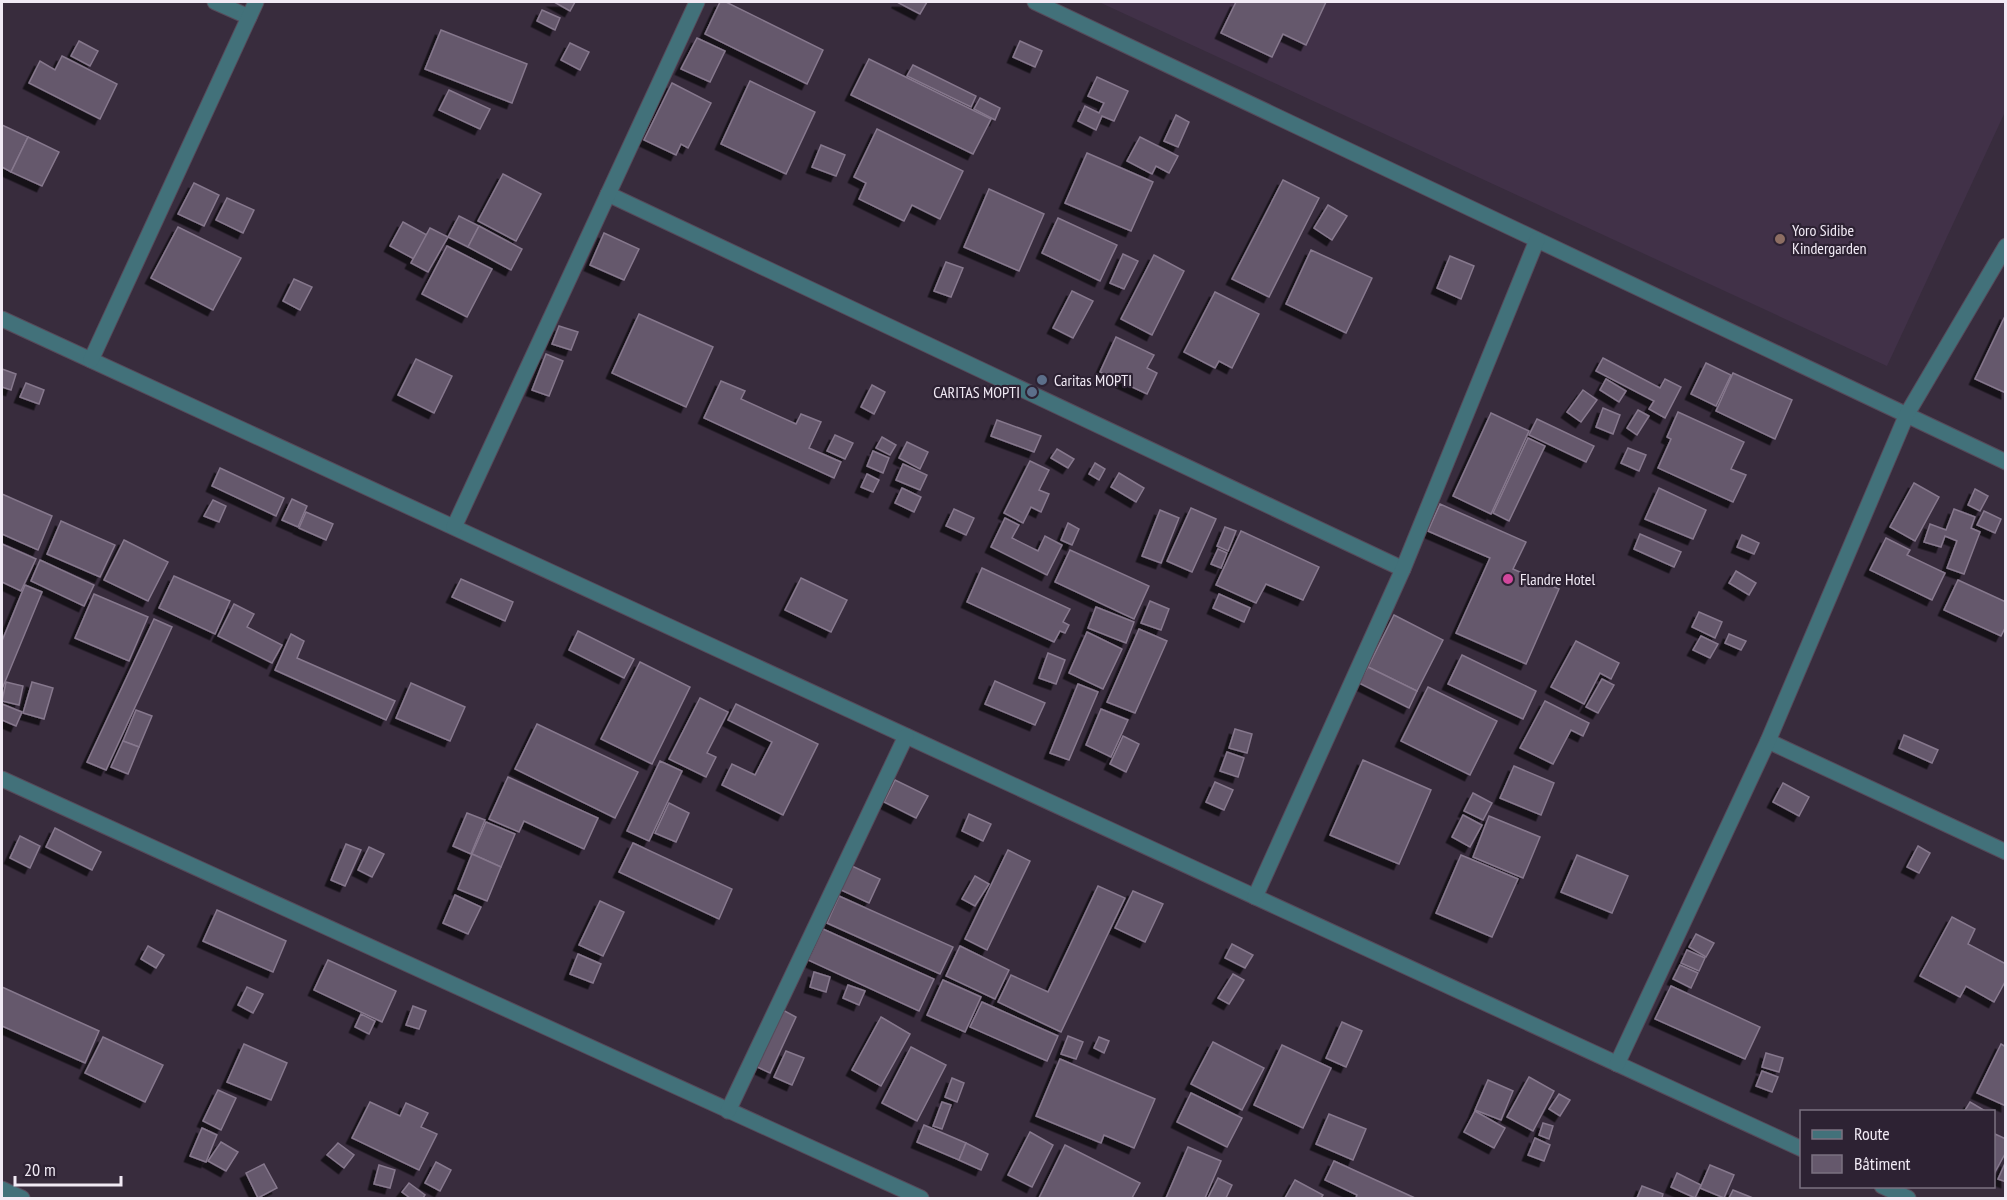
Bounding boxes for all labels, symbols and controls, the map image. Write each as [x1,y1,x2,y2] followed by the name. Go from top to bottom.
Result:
[1792,220,1867,258] place label: Yoro Sidibe Kindergarden
[1773,232,1787,246] marker: Yoro Sidibe Kindergarden
[1054,370,1132,390] place label: Caritas MOPTI
[1035,373,1049,387] marker: Caritas MOPTI
[933,382,1020,402] place label: CARITAS MOPTI
[1025,385,1039,399] marker: CARITAS MOPTI
[1520,569,1595,589] place label: Flandre Hotel
[1501,572,1515,586] marker: Flandre Hotel
[1800,1110,1995,1188] legend
[1854,1122,1890,1145] text: Route
[15,1149,122,1187] scale bar
[1854,1152,1911,1175] text: Bâtiment
[24,1158,56,1181] text: 20 m

